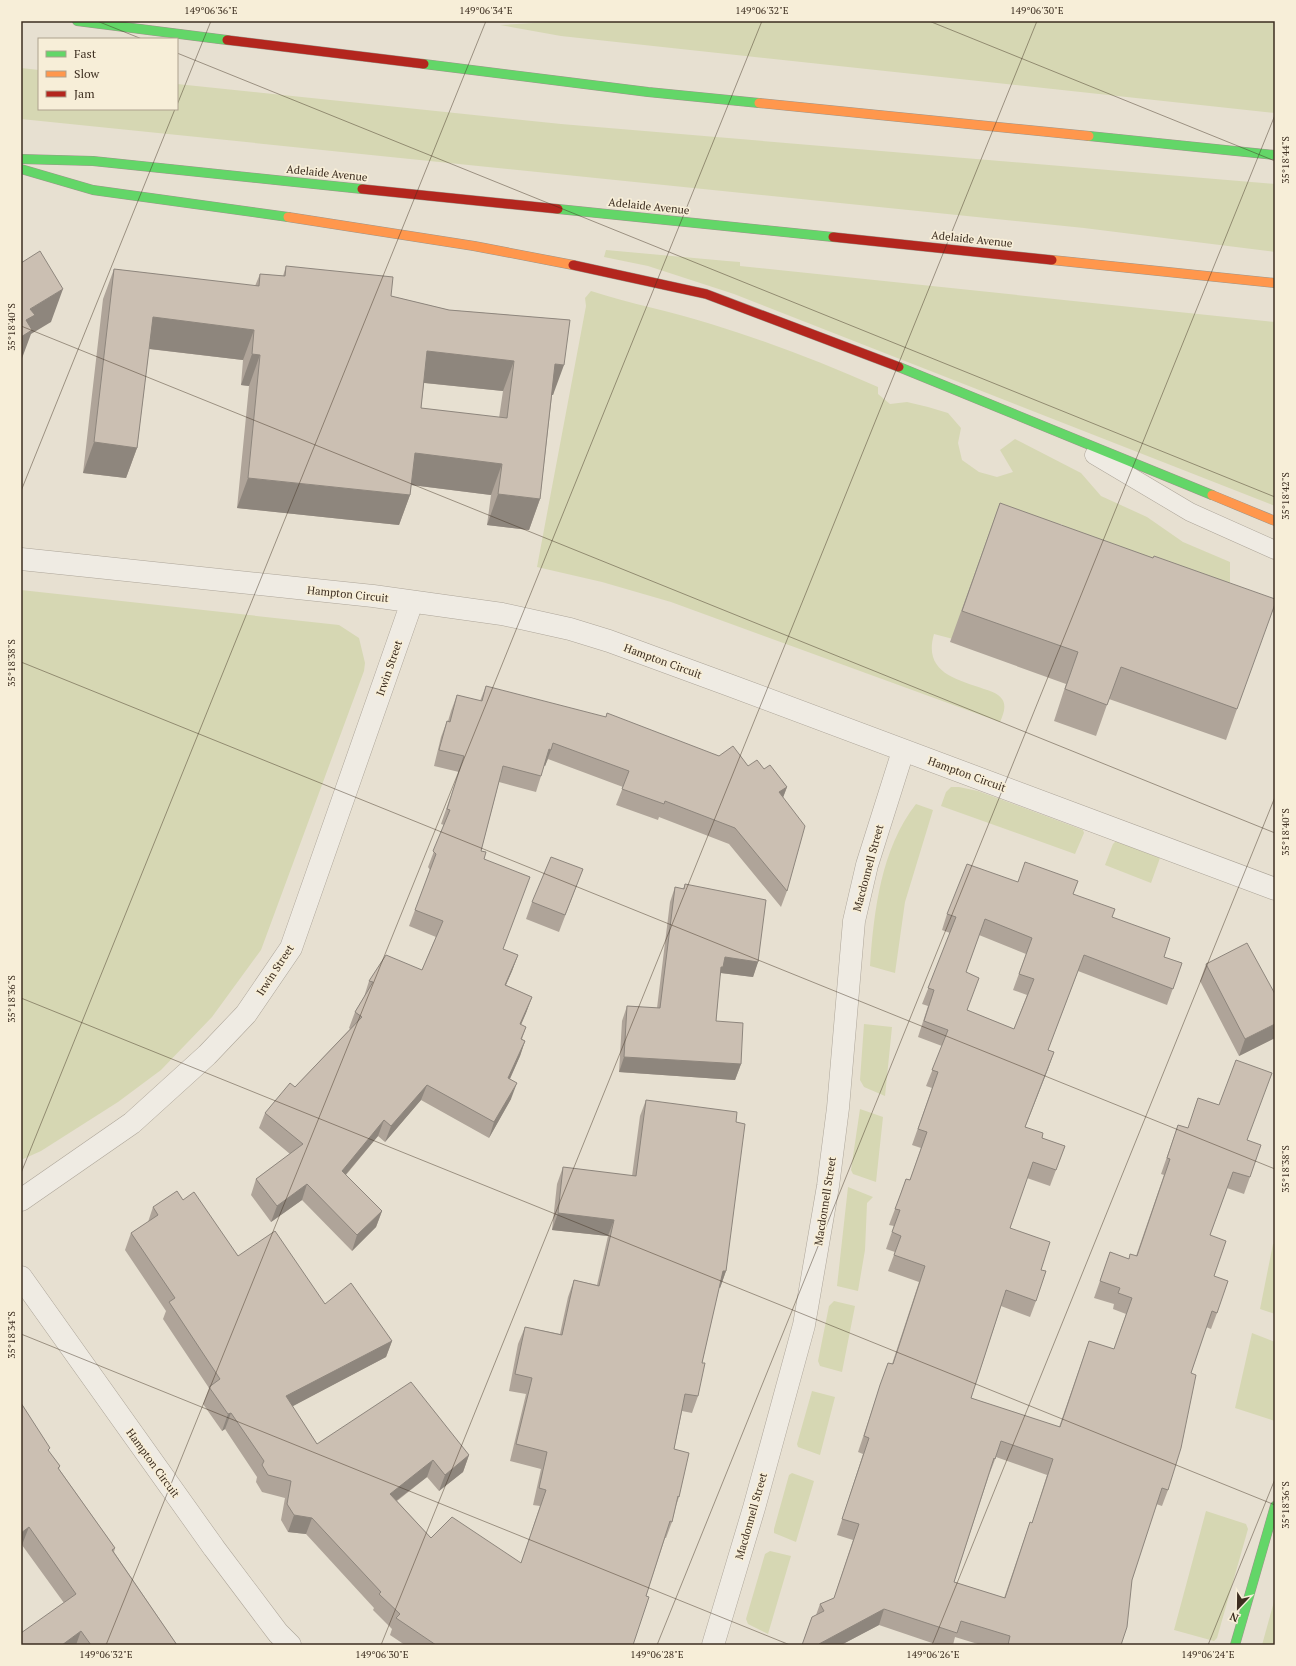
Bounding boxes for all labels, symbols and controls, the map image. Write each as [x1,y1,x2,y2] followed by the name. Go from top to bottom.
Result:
[184,4,238,17] text: 149°06'36"E
[459,4,513,17] text: 149°06'34"E
[735,4,789,17] text: 149°06'32"E
[1010,4,1064,17] text: 149°06'30"E
[38,38,178,110] legend
[74,46,97,61] text: Fast
[74,66,100,81] text: Slow
[74,86,95,101] text: Jam
[1279,136,1292,184] text: 35°18'44"S
[286,162,369,184] street label: Adelaide Avenue
[608,195,691,217] street label: Adelaide Avenue
[931,228,1014,250] street label: Adelaide Avenue
[5,303,18,351] text: 35°18'40"S
[1279,472,1292,520] text: 35°18'42"S
[307,583,389,605] street label: Hampton Circuit
[373,638,405,698] street label: Irwin Street
[5,639,18,687] text: 35°18'38"S
[622,640,704,682] street label: Hampton Circuit
[926,753,1008,795] street label: Hampton Circuit
[1279,808,1292,856] text: 35°18'40"S
[850,823,886,913] street label: Macdonnell Street
[253,942,297,998] street label: Irwin Street
[5,975,18,1023] text: 35°18'36"S
[1279,1145,1292,1193] text: 35°18'38"S
[811,1156,839,1246] street label: Macdonnell Street
[5,1311,18,1359] text: 35°18'34"S
[123,1426,183,1500] street label: Hampton Circuit
[732,1471,770,1561] street label: Macdonnell Street
[1279,1481,1292,1529] text: 35°18'36"S
[1218,1588,1258,1628] north arrow
[1227,1609,1241,1625] text: N
[79,1648,133,1661] text: 149°06'32"E
[355,1648,409,1661] text: 149°06'30"E
[630,1648,684,1661] text: 149°06'28"E
[906,1648,960,1661] text: 149°06'26"E
[1181,1648,1235,1661] text: 149°06'24"E

